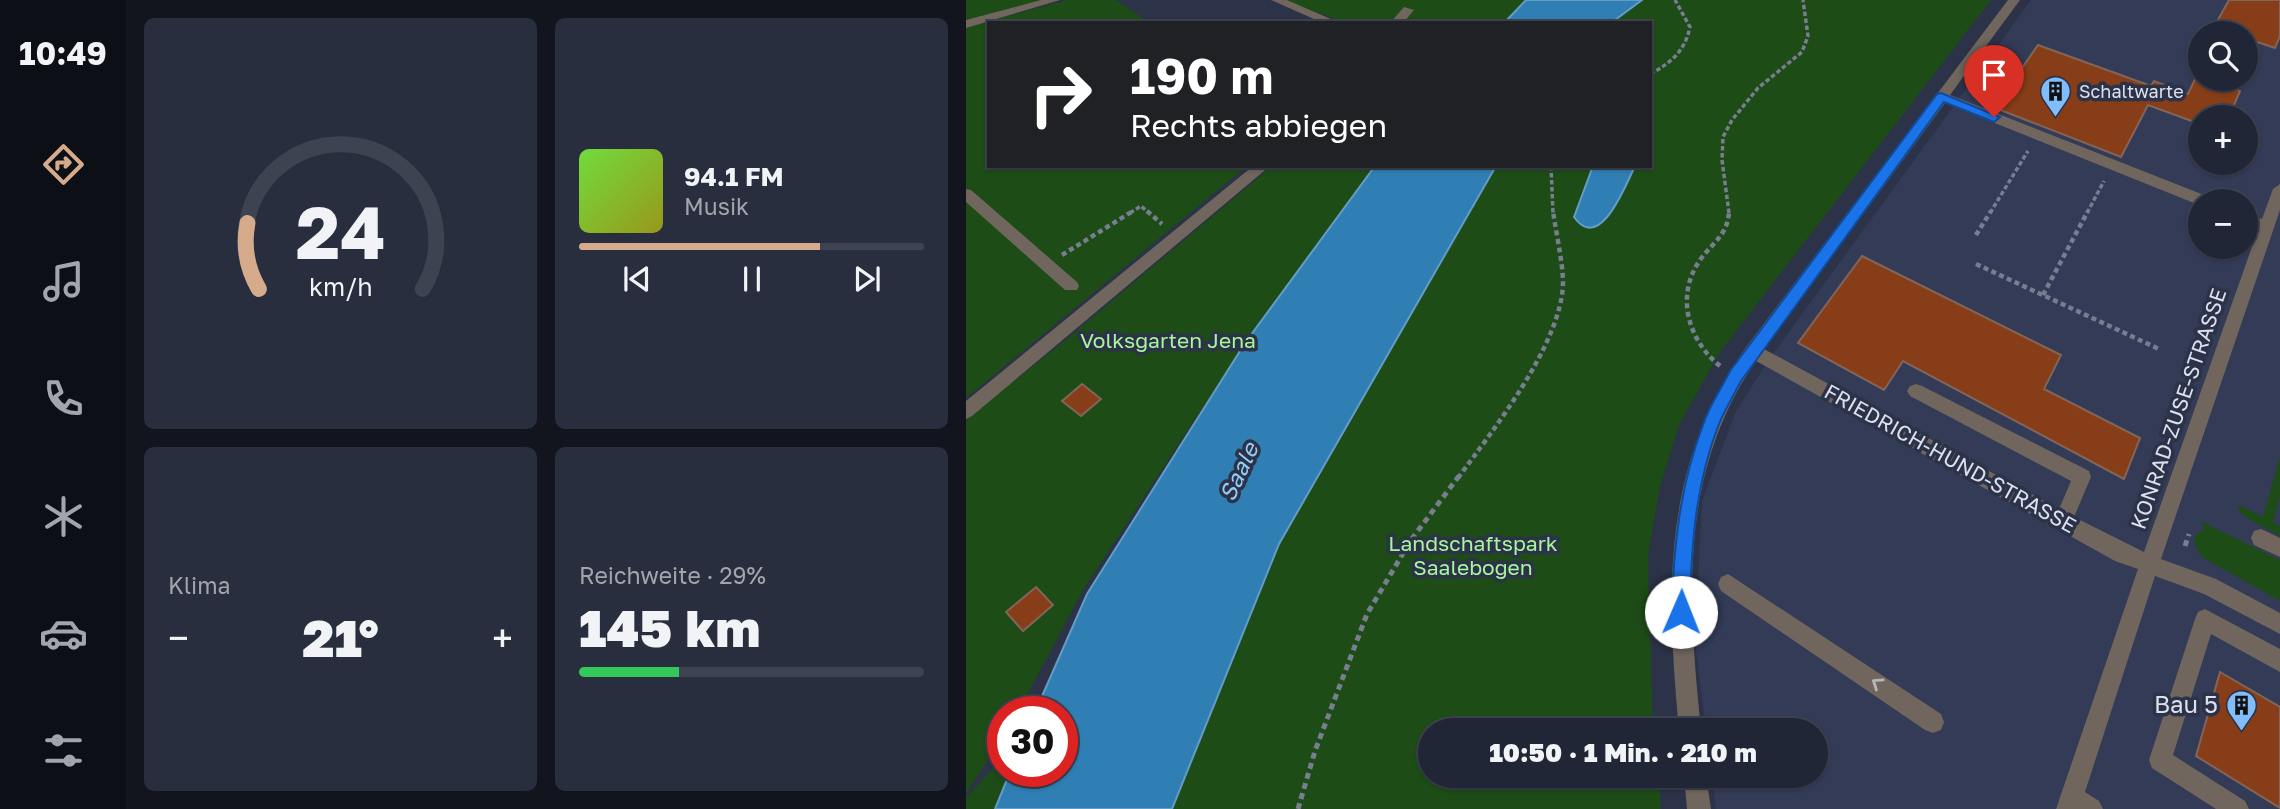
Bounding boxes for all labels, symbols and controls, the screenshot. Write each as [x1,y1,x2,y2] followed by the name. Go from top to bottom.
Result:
[2188,21,2258,259] map controls
[2188,21,2258,91] button: search
[19,34,107,72] text: 10:49
[1964,45,2024,117] pin
[1130,46,1273,105] text: 190 m
[1015,49,1106,140] icon: right
[1975,56,2013,94] icon: arrive
[2039,75,2073,119] building icon: Schaltwarte
[2079,80,2184,102] place label: Schaltwarte
[2188,105,2258,175] button: +
[1130,106,1387,144] text: Rechts abbiegen
[39,140,88,189] icon: directions
[684,161,784,192] text: 94.1 FM
[296,189,385,276] text: 24
[2188,189,2258,259] button: −
[684,192,749,220] text: Musik
[39,257,88,306] icon: music
[618,260,656,298] icon: previous
[733,260,771,298] icon: pause
[848,260,886,298] icon: next
[309,271,372,302] text: km/h
[2125,285,2232,532] street label: KONRAD-ZUSE-STRASSE
[1080,327,1256,353] park label: Volksgarten Jena
[39,374,88,423] icon: phone
[1820,378,2081,538] street label: FRIEDRICH-HUND-STRASSE
[1212,436,1264,505] water label: Saale
[39,492,88,541] icon: climate
[1388,530,1558,580] park label: Landschaftspark Saalebogen
[579,561,766,589] text: Reichweite · 29%
[168,571,231,599] text: Klima
[1644,575,1718,649] position arrow
[579,596,761,658] text: 145 km
[302,606,379,668] text: 21°
[39,609,88,658] icon: car
[168,615,189,660] text: −
[492,615,513,660] text: +
[1872,679,1885,691] one-way arrow
[2224,688,2258,732] building icon: Bau 5
[2154,689,2218,718] place label: Bau 5
[987,696,1078,787] speed limit sign: 30
[39,726,88,775] icon: filters
[1489,737,1757,768] text: 10:50 · 1 Min. · 210 m

